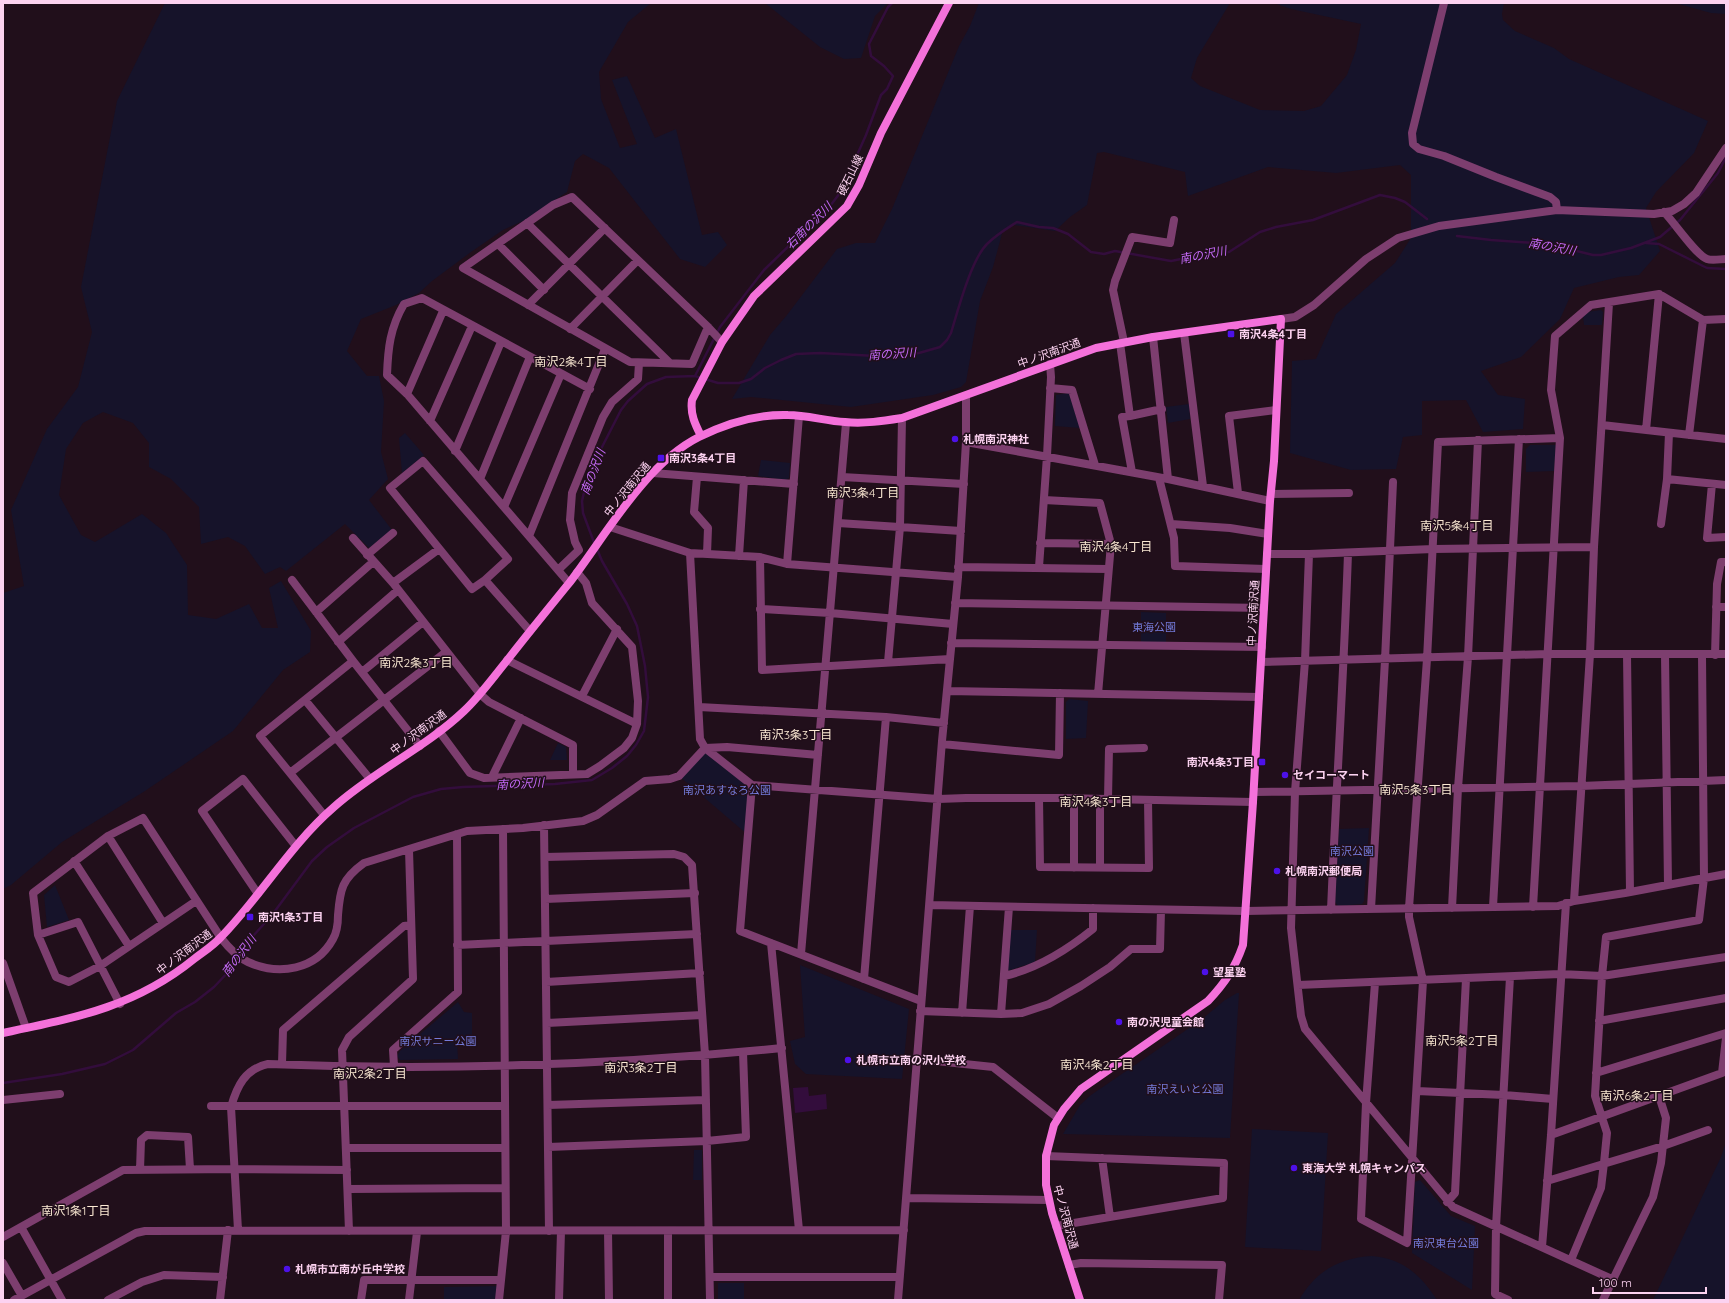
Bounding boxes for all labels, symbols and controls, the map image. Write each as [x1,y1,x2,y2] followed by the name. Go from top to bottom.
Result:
[834,152,866,198] street label: 硬石山線
[782,198,837,252] water label: 右南の沢川
[1527,235,1579,258] water label: 南の沢川
[1178,242,1230,266] water label: 南の沢川
[1239,327,1307,341] place label: 南沢4条4丁目
[1226,329,1236,339] marker: 南沢4条4丁目
[1016,335,1082,371] street label: 中ノ沢南沢通
[867,344,918,363] water label: 南の沢川
[535,354,607,369] district label: 南沢2条4丁目
[963,432,1029,446] place label: 札幌南沢神社
[950,434,960,444] marker: 札幌南沢神社
[577,445,609,497] water label: 南の沢川
[669,451,736,465] place label: 南沢3条4丁目
[656,453,666,463] marker: 南沢3条4丁目
[601,459,653,519] street label: 中ノ沢南沢通
[827,485,899,500] district label: 南沢3条4丁目
[1421,518,1493,533] district label: 南沢5条4丁目
[1080,539,1152,554] district label: 南沢4条4丁目
[1244,580,1262,646] street label: 中ノ沢南沢通
[1132,620,1176,634] park label: 東海公園
[380,655,452,670] district label: 南沢2条3丁目
[387,707,449,757] street label: 中ノ沢南沢通
[760,727,832,742] district label: 南沢3条3丁目
[1187,755,1254,769] place label: 南沢4条3丁目
[1257,757,1267,767] marker: 南沢4条3丁目
[1293,768,1370,782] place label: セイコーマート
[1280,770,1290,780] marker: セイコーマート
[496,775,546,792] water label: 南の沢川
[1380,782,1452,797] district label: 南沢5条3丁目
[683,783,771,797] park label: 南沢あすなろ公園
[1060,794,1132,809] district label: 南沢4条3丁目
[1330,844,1374,858] park label: 南沢公園
[1285,864,1362,878] place label: 札幌南沢郵便局
[1272,866,1282,876] marker: 札幌南沢郵便局
[258,910,323,924] place label: 南沢1条3丁目
[245,912,255,922] marker: 南沢1条3丁目
[153,927,215,977] street label: 中ノ沢南沢通
[218,930,260,979] water label: 南の沢川
[1213,965,1246,979] place label: 望星塾
[1200,967,1210,977] marker: 望星塾
[1127,1015,1204,1029] place label: 南の沢児童会館
[1114,1017,1124,1027] marker: 南の沢児童会館
[1425,1033,1499,1048] district label: 南沢5条2丁目
[400,1034,477,1048] park label: 南沢サニー公園
[856,1053,966,1067] place label: 札幌市立南の沢小学校
[843,1055,853,1065] marker: 札幌市立南の沢小学校
[1061,1057,1133,1072] district label: 南沢4条2丁目
[605,1060,677,1075] district label: 南沢3条2丁目
[333,1066,407,1081] district label: 南沢2条2丁目
[1147,1082,1224,1096] park label: 南沢えいと公園
[1600,1088,1674,1103] district label: 南沢6条2丁目
[1302,1161,1426,1175] place label: 東海大学 札幌キャンパス
[1289,1163,1299,1173] marker: 東海大学 札幌キャンパス
[1051,1183,1081,1251] street label: 中ノ沢南沢通
[42,1203,110,1218] district label: 南沢1条1丁目
[1413,1236,1479,1250] park label: 南沢東台公園
[295,1262,405,1276] place label: 札幌市立南が丘中学校
[282,1264,292,1274] marker: 札幌市立南が丘中学校
[1593,1269,1706,1295] scale bar
[1599,1275,1632,1290] text: 100 m

